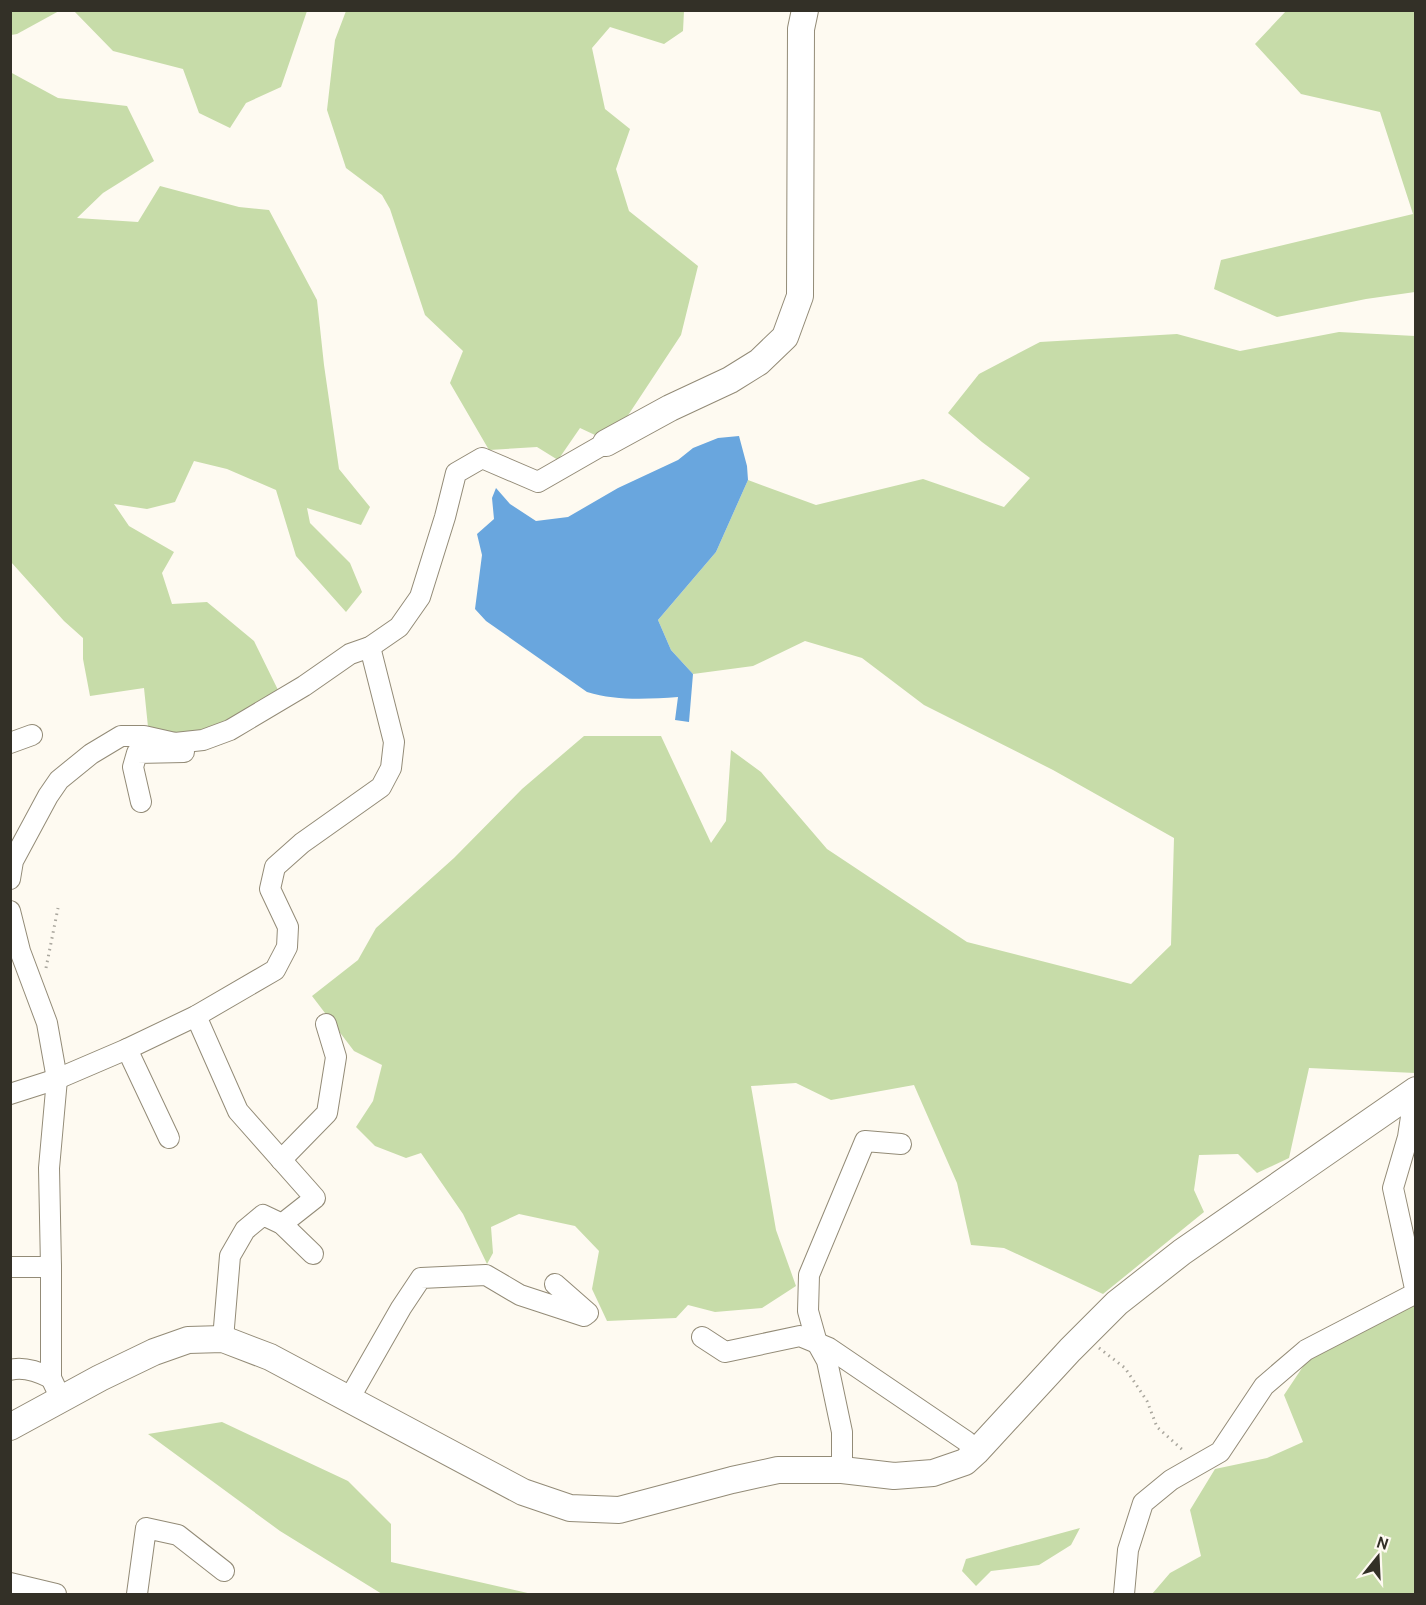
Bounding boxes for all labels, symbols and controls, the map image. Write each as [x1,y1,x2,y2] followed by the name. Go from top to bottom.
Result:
[1348,1527,1408,1587] north arrow
[1374,1532,1391,1554] text: N

